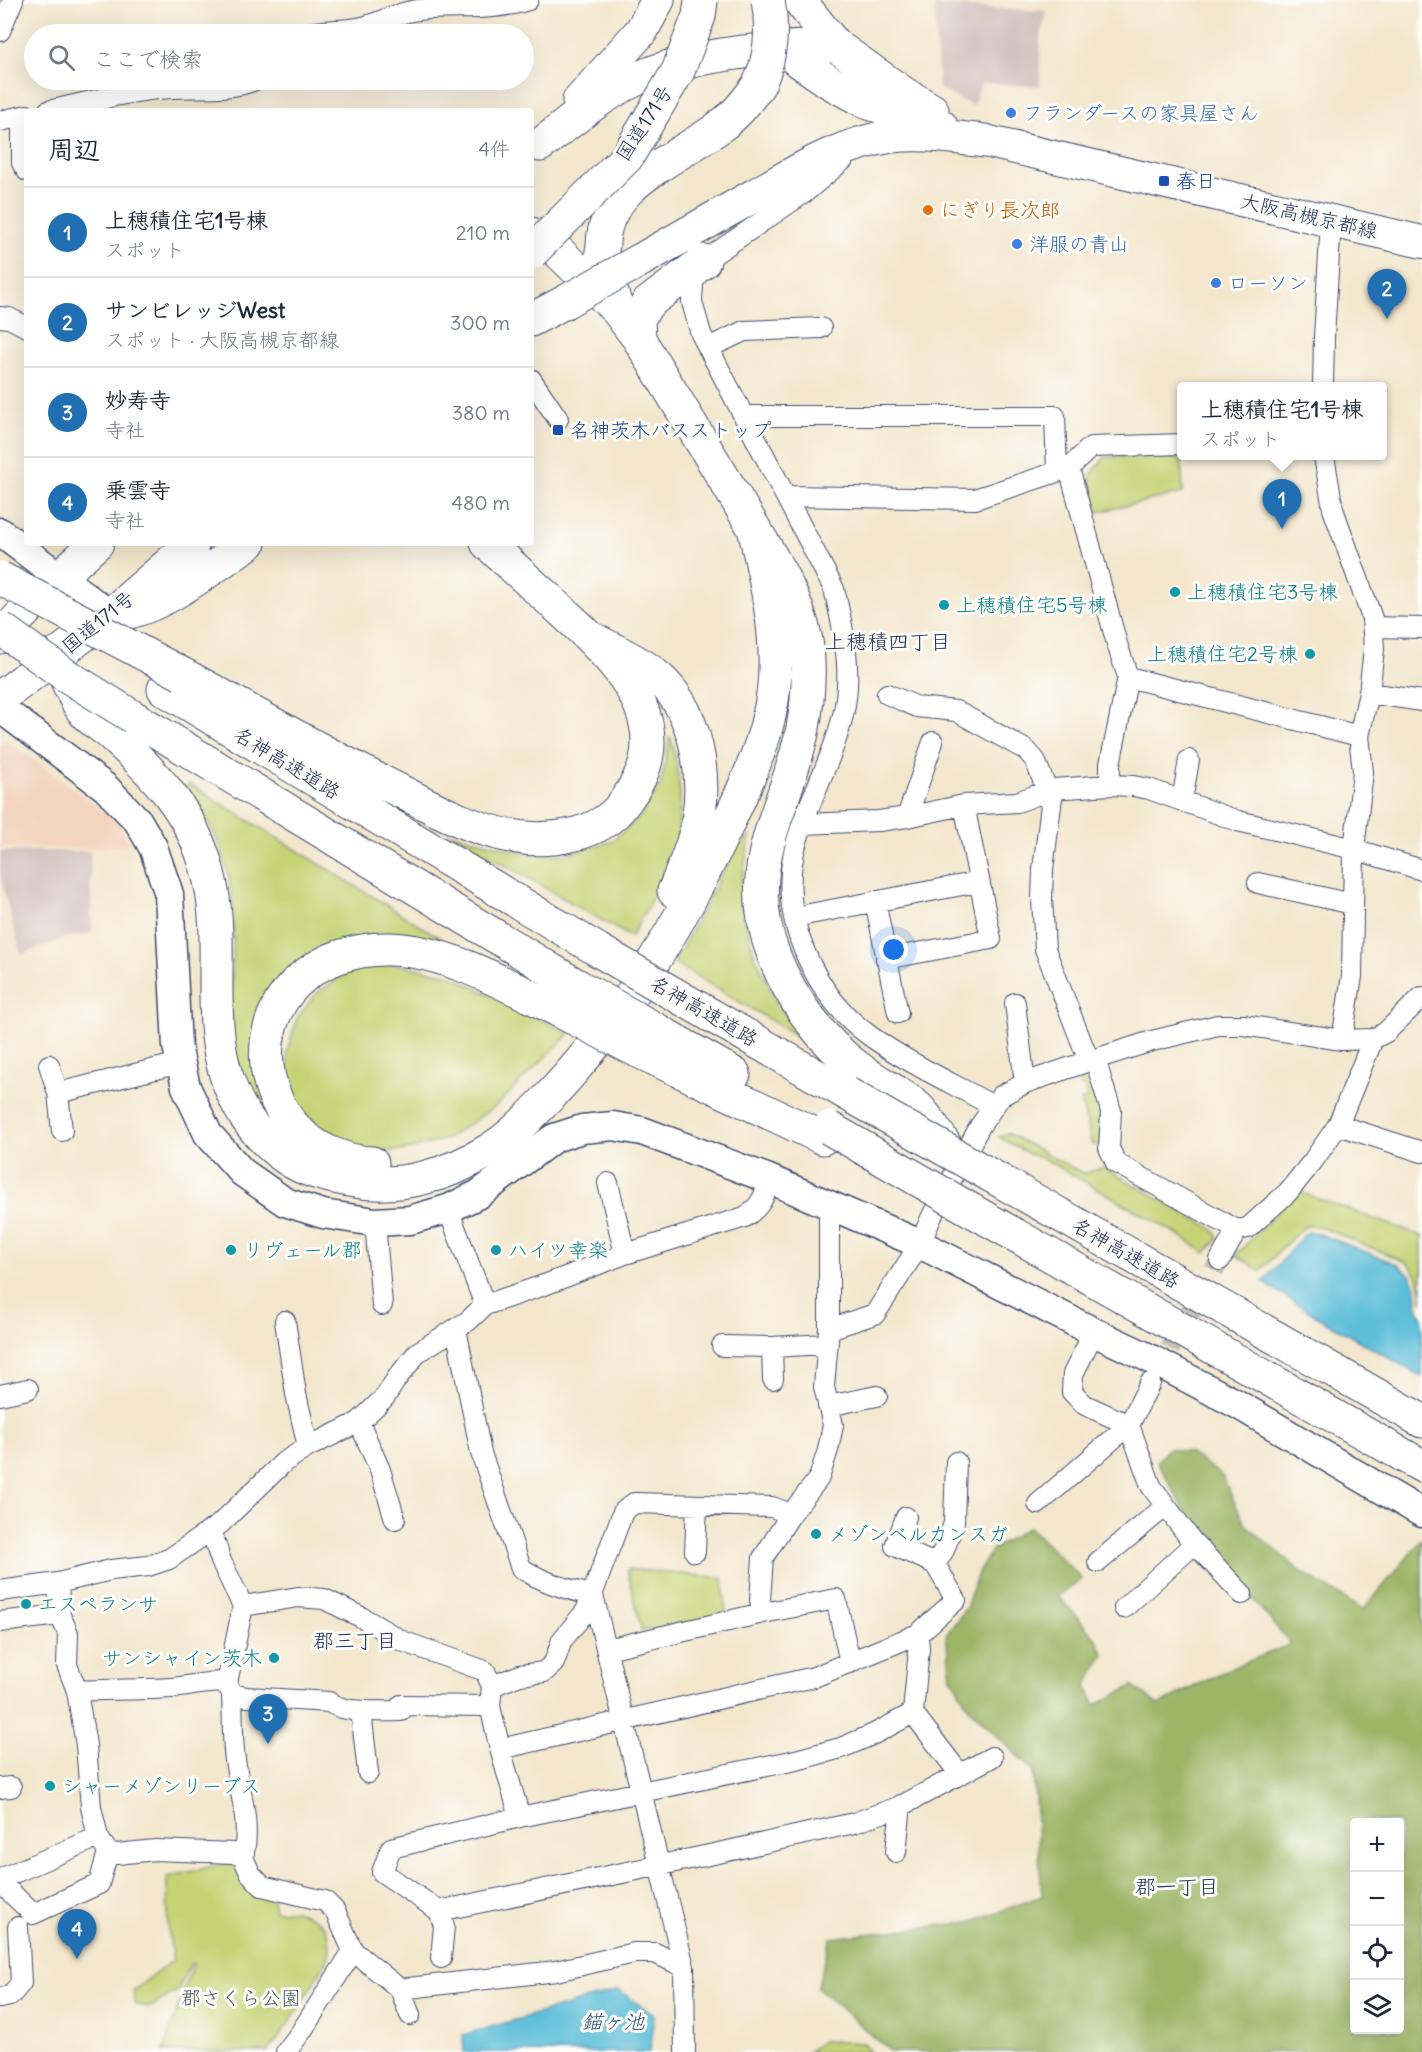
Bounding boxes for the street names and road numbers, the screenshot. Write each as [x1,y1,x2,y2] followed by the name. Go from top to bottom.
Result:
[610,80,677,165] street label: 国道171号
[1238,188,1380,243] street label: 大阪高槻京都線
[57,585,139,658] street label: 国道171号
[229,721,345,804] street label: 名神高速道路
[646,970,762,1051] street label: 名神高速道路
[1068,1212,1184,1293] street label: 名神高速道路

